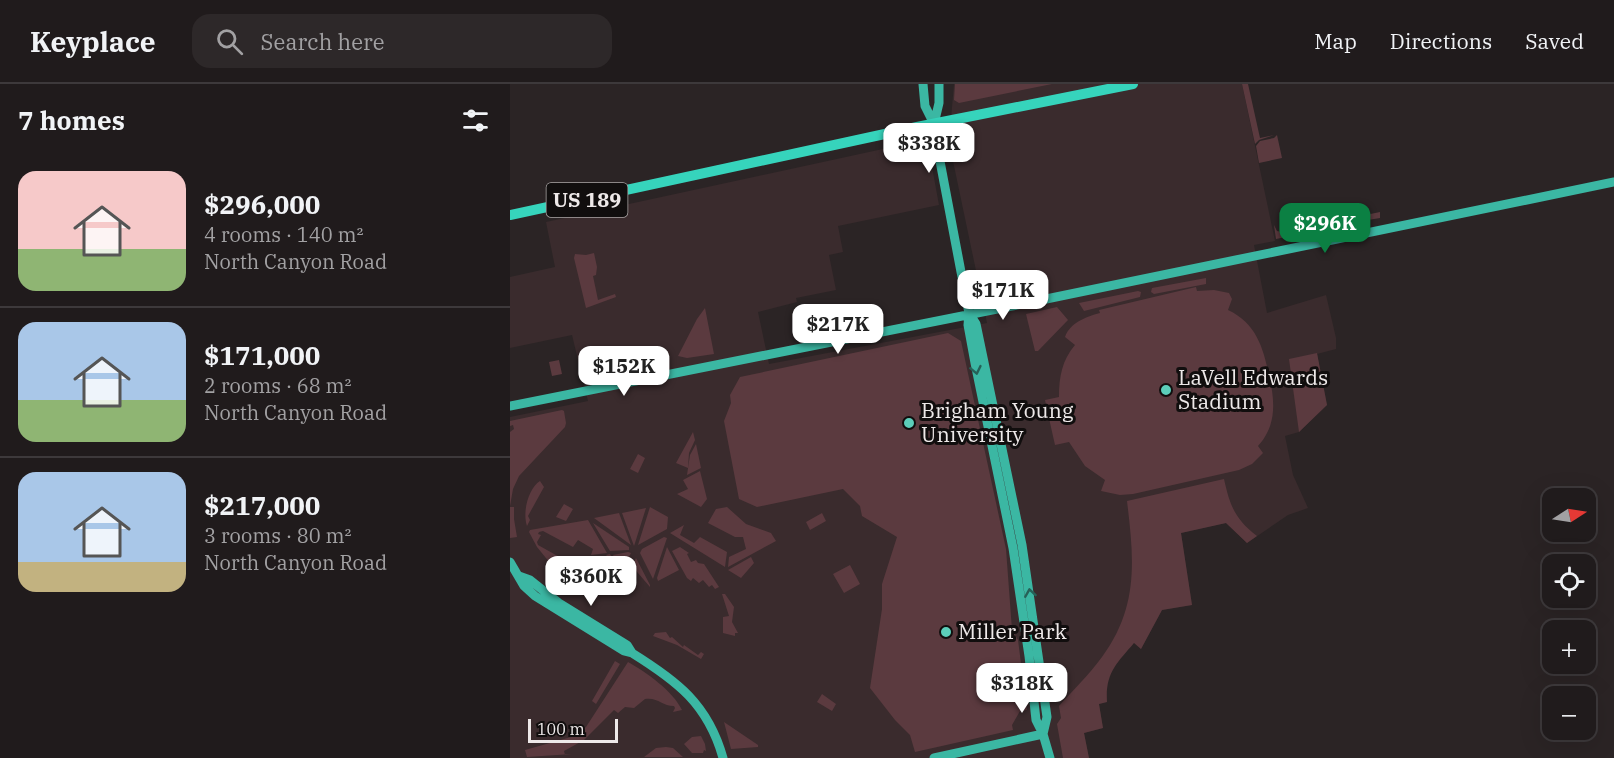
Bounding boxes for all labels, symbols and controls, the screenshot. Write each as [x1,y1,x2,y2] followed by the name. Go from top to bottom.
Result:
[192,14,612,68] search box
[30,23,156,60] text: Keyplace
[213,25,246,58] icon: search
[261,27,385,56] text: Search here
[1314,27,1357,55] text: Map
[1390,27,1492,55] text: Directions
[1525,27,1584,55] text: Saved
[18,103,125,137] text: 7 homes
[459,104,492,137] icon: filters
[887,123,971,174] pin: $338K
[897,129,961,156] text: $338K
[546,183,628,217] road number: US 189
[204,187,320,221] text: $296,000
[66,195,138,267] icon: home
[1283,203,1367,254] pin: $296K
[1293,209,1357,236] text: $296K
[204,221,363,248] text: 4 rooms · 140 m²
[204,248,387,275] text: North Canyon Road
[961,270,1045,321] pin: $171K
[971,276,1035,303] text: $171K
[796,304,880,355] pin: $217K
[806,310,870,337] text: $217K
[204,338,320,372] text: $171,000
[66,346,138,418] icon: home
[582,346,666,397] pin: $152K
[592,352,656,379] text: $152K
[1178,363,1328,415] place label: LaVell Edwards Stadium
[969,365,982,375] one-way arrow
[204,372,351,399] text: 2 rooms · 68 m²
[1159,383,1173,397] marker: LaVell Edwards Stadium
[921,396,1074,448] place label: Brigham Young University
[204,399,387,426] text: North Canyon Road
[902,416,916,430] marker: Brigham Young University
[204,488,320,522] text: $217,000
[1542,488,1596,542] north arrow
[1542,488,1596,740] map controls
[66,496,138,568] icon: home
[204,522,351,549] text: 3 rooms · 80 m²
[204,549,387,576] text: North Canyon Road
[1542,554,1596,608] button: locate
[549,556,633,607] pin: $360K
[559,562,623,589] text: $360K
[1024,589,1036,598] one-way arrow
[958,617,1068,645] place label: Miller Park
[1542,620,1596,674] button: +
[939,625,953,639] marker: Miller Park
[980,663,1064,714] pin: $318K
[990,669,1054,696] text: $318K
[1542,686,1596,740] button: −
[528,716,618,744] scale bar
[537,719,585,739] text: 100 m

